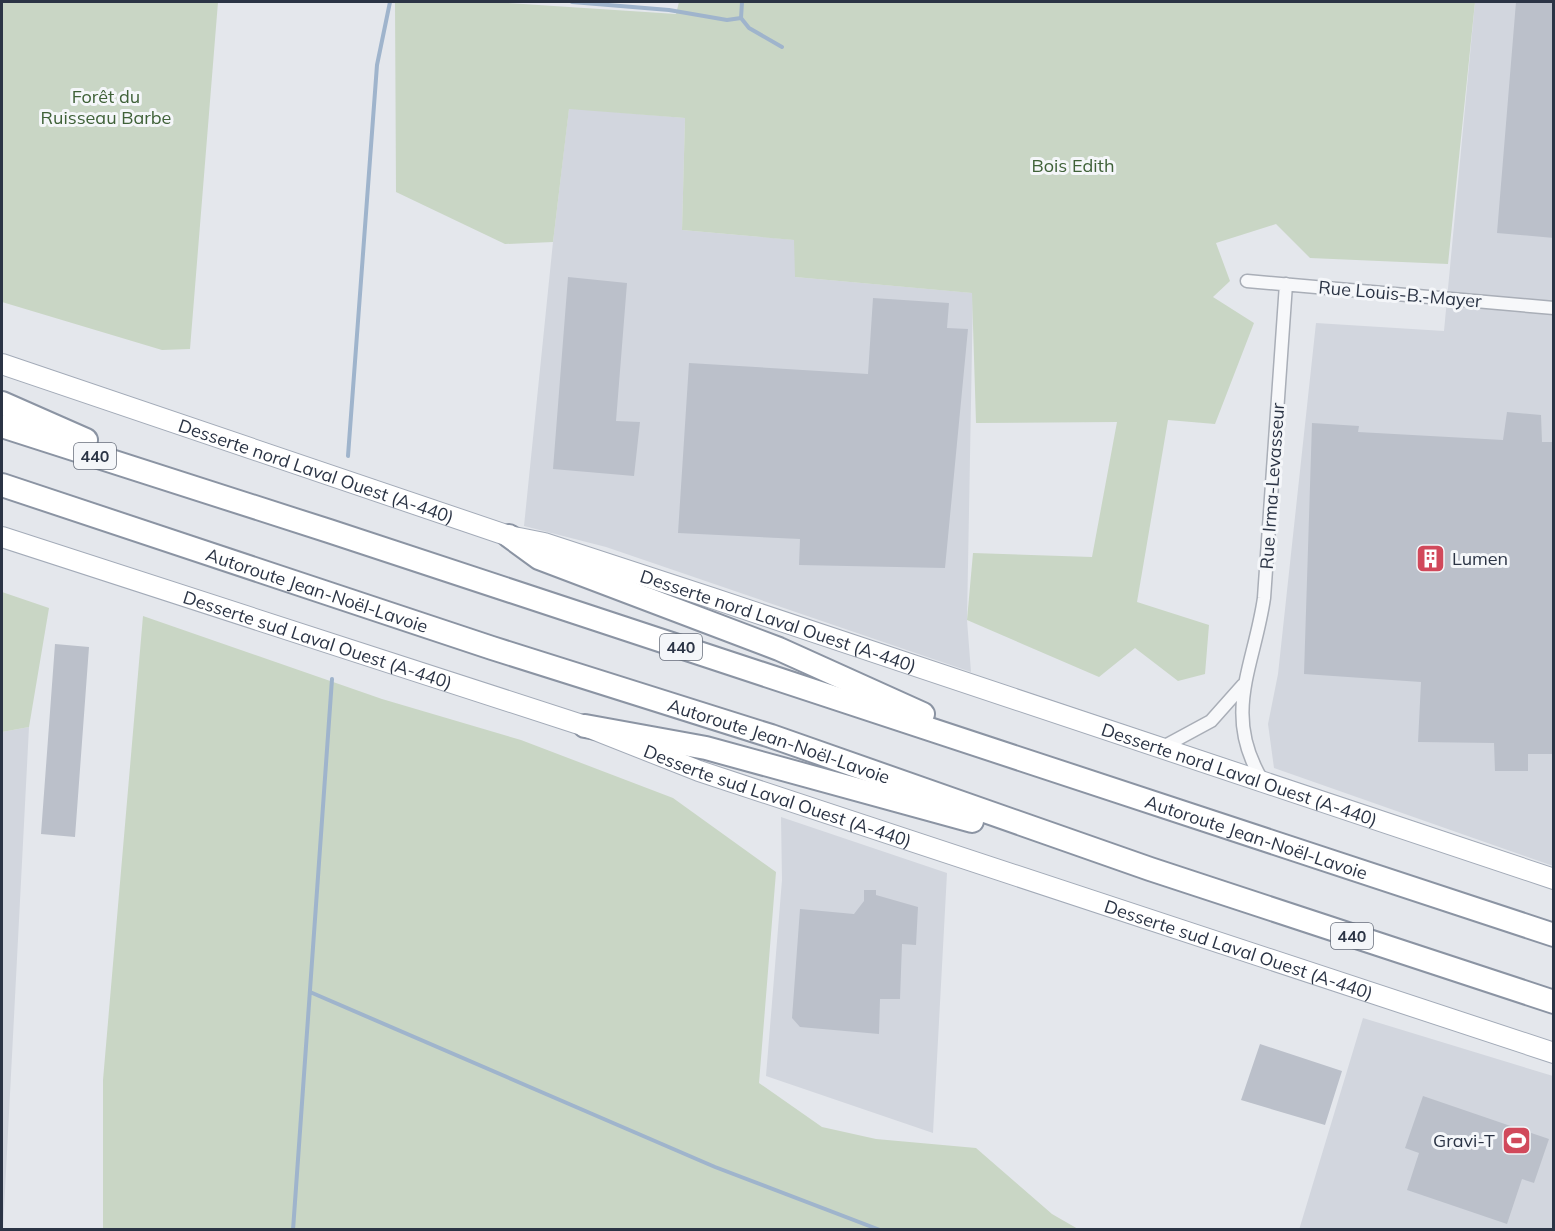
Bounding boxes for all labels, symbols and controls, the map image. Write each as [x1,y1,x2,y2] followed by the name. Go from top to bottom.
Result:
[41,85,171,129] park label: Forêt du Ruisseau Barbe
[1032,154,1114,177] park label: Bois Edith
[1317,275,1483,313] street label: Rue Louis-B.-Mayer
[1255,401,1289,570] street label: Rue Irma-Levasseur
[176,413,457,528] street label: Desserte nord Laval Ouest (A-440)
[74,443,116,469] road number: 440
[203,542,431,637] street label: Autoroute Jean-Noël-Lavoie
[1415,542,1447,574] building icon: Lumen
[1452,547,1508,570] place label: Lumen
[637,565,919,675] street label: Desserte nord Laval Ouest (A-440)
[180,585,455,694] street label: Desserte sud Laval Ouest (A-440)
[660,634,702,660] road number: 440
[665,693,893,788] street label: Autoroute Jean-Noël-Lavoie
[1099,717,1381,831] street label: Desserte nord Laval Ouest (A-440)
[641,739,915,852] street label: Desserte sud Laval Ouest (A-440)
[1142,790,1370,884] street label: Autoroute Jean-Noël-Lavoie
[1102,894,1376,1004] street label: Desserte sud Laval Ouest (A-440)
[1331,923,1373,949] road number: 440
[1500,1124,1532,1156] sports icon: Gravi-T
[1433,1129,1495,1152] place label: Gravi-T

